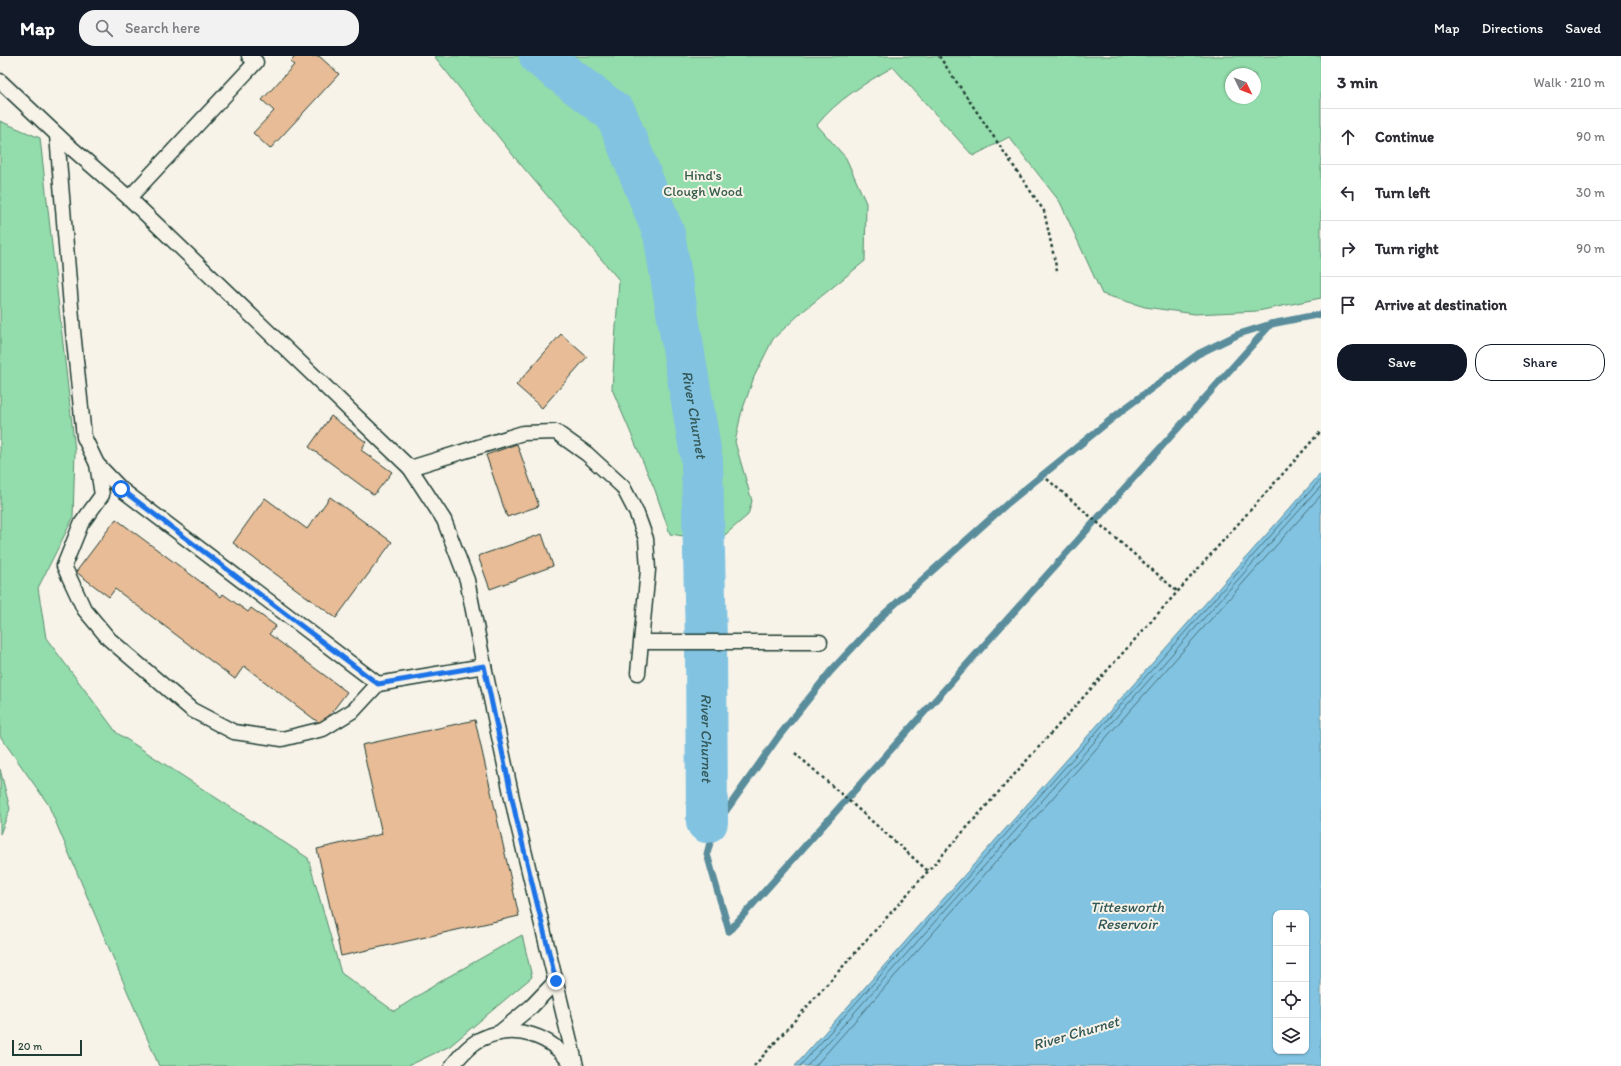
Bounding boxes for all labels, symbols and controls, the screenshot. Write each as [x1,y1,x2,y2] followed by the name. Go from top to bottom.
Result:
[79,10,359,46] search box
[20,17,55,40] text: Map
[93,17,115,39] icon: search
[125,19,200,37] text: Search here
[1434,20,1460,37] text: Map
[1482,20,1543,37] text: Directions
[1565,20,1601,37] text: Saved
[1225,68,1261,104] north arrow
[1337,72,1378,92] text: 3 min
[1534,75,1605,90] text: Walk · 210 m
[1337,126,1359,148] icon: ahead
[1375,128,1434,146] text: Continue
[1576,129,1605,144] text: 90 m
[663,167,743,200] park label: Hind's Clough Wood
[1337,182,1359,204] icon: left
[1375,184,1430,202] text: Turn left
[1576,185,1605,200] text: 30 m
[1337,238,1359,260] icon: right
[1375,240,1439,258] text: Turn right
[1576,241,1605,256] text: 90 m
[1337,294,1359,316] icon: arrive
[1375,296,1507,314] text: Arrive at destination
[1337,344,1467,381] button: Save
[1475,344,1605,381] button: Share
[678,369,711,461] water label: River Churnet
[112,480,130,498] route start
[697,694,716,784] water label: River Churnet
[1090,898,1164,933] water label: Tittesworth Reservoir
[1273,910,1309,1054] map controls
[1273,910,1309,946] button: +
[1273,946,1309,982] button: −
[547,972,565,990] route end
[1273,982,1309,1018] button: locate
[1031,1012,1122,1054] water label: River Churnet
[1273,1018,1309,1054] button: layers
[12,1038,82,1057] scale bar
[18,1040,42,1053] text: 20 m

